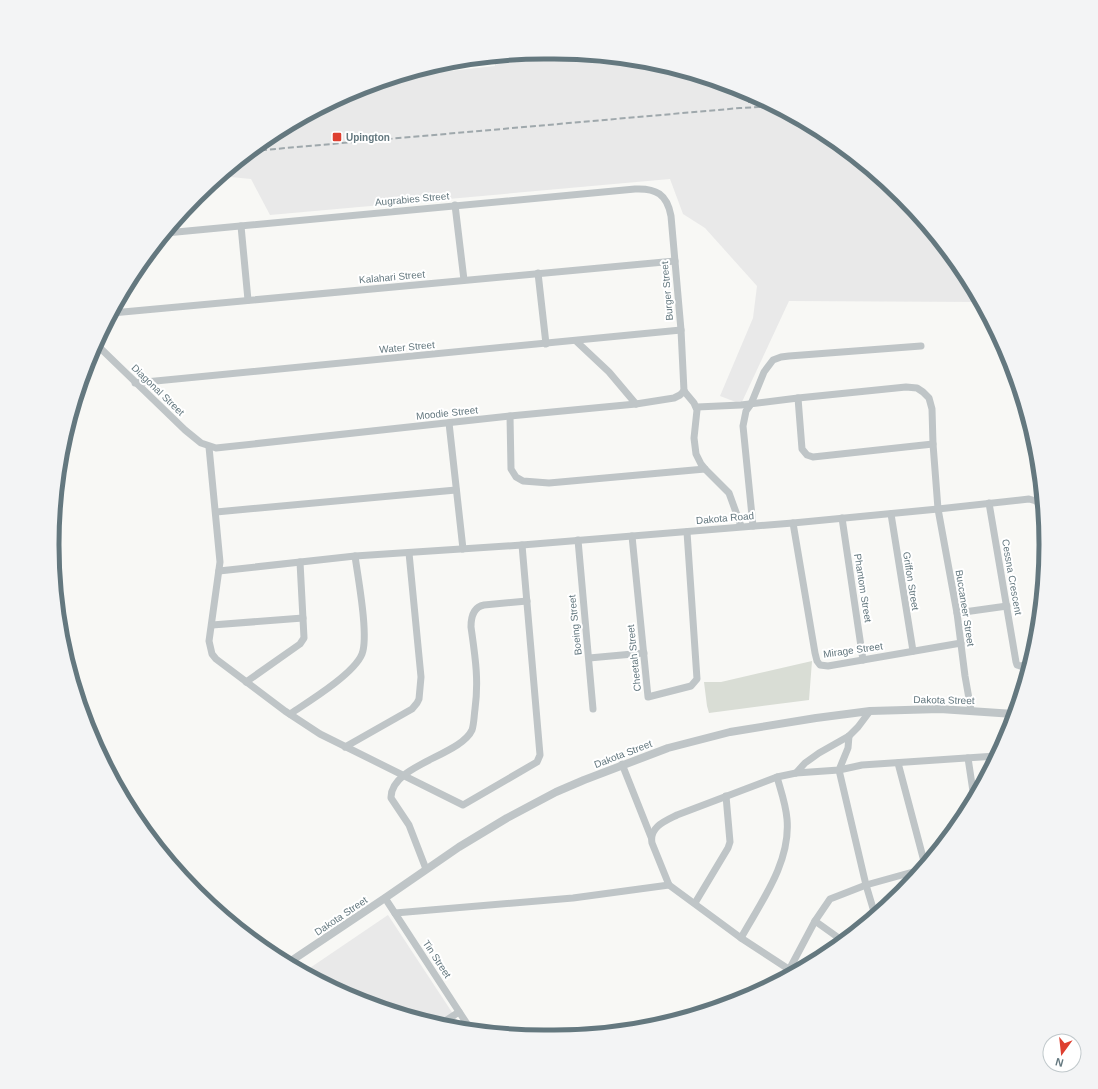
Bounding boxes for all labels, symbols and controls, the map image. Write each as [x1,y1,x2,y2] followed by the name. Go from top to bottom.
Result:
[331,131,343,143] marker: Upington
[346,132,390,143] place label: Upington
[374,190,450,208] street label: Augrabies Street
[659,261,675,321] street label: Burger Street
[359,269,426,285] street label: Kalahari Street
[379,339,435,355] street label: Water Street
[129,362,187,418] street label: Diagonal Street
[415,404,479,422] street label: Moodie Street
[695,510,755,526] street label: Dakota Road
[1000,538,1024,616] street label: Cessna Crescent
[901,551,921,611] street label: Griffon Street
[852,553,874,623] street label: Phantom Street
[954,569,977,647] street label: Buccaneer Street
[566,594,584,656] street label: Boeing Street
[625,624,643,692] street label: Cheetah Street
[823,640,884,660] street label: Mirage Street
[913,694,975,706] street label: Dakota Street
[592,738,654,770] street label: Dakota Street
[313,894,370,938] street label: Dakota Street
[421,938,453,980] street label: Tin Street
[1042,1033,1082,1073] north arrow
[1054,1056,1065,1069] text: N

